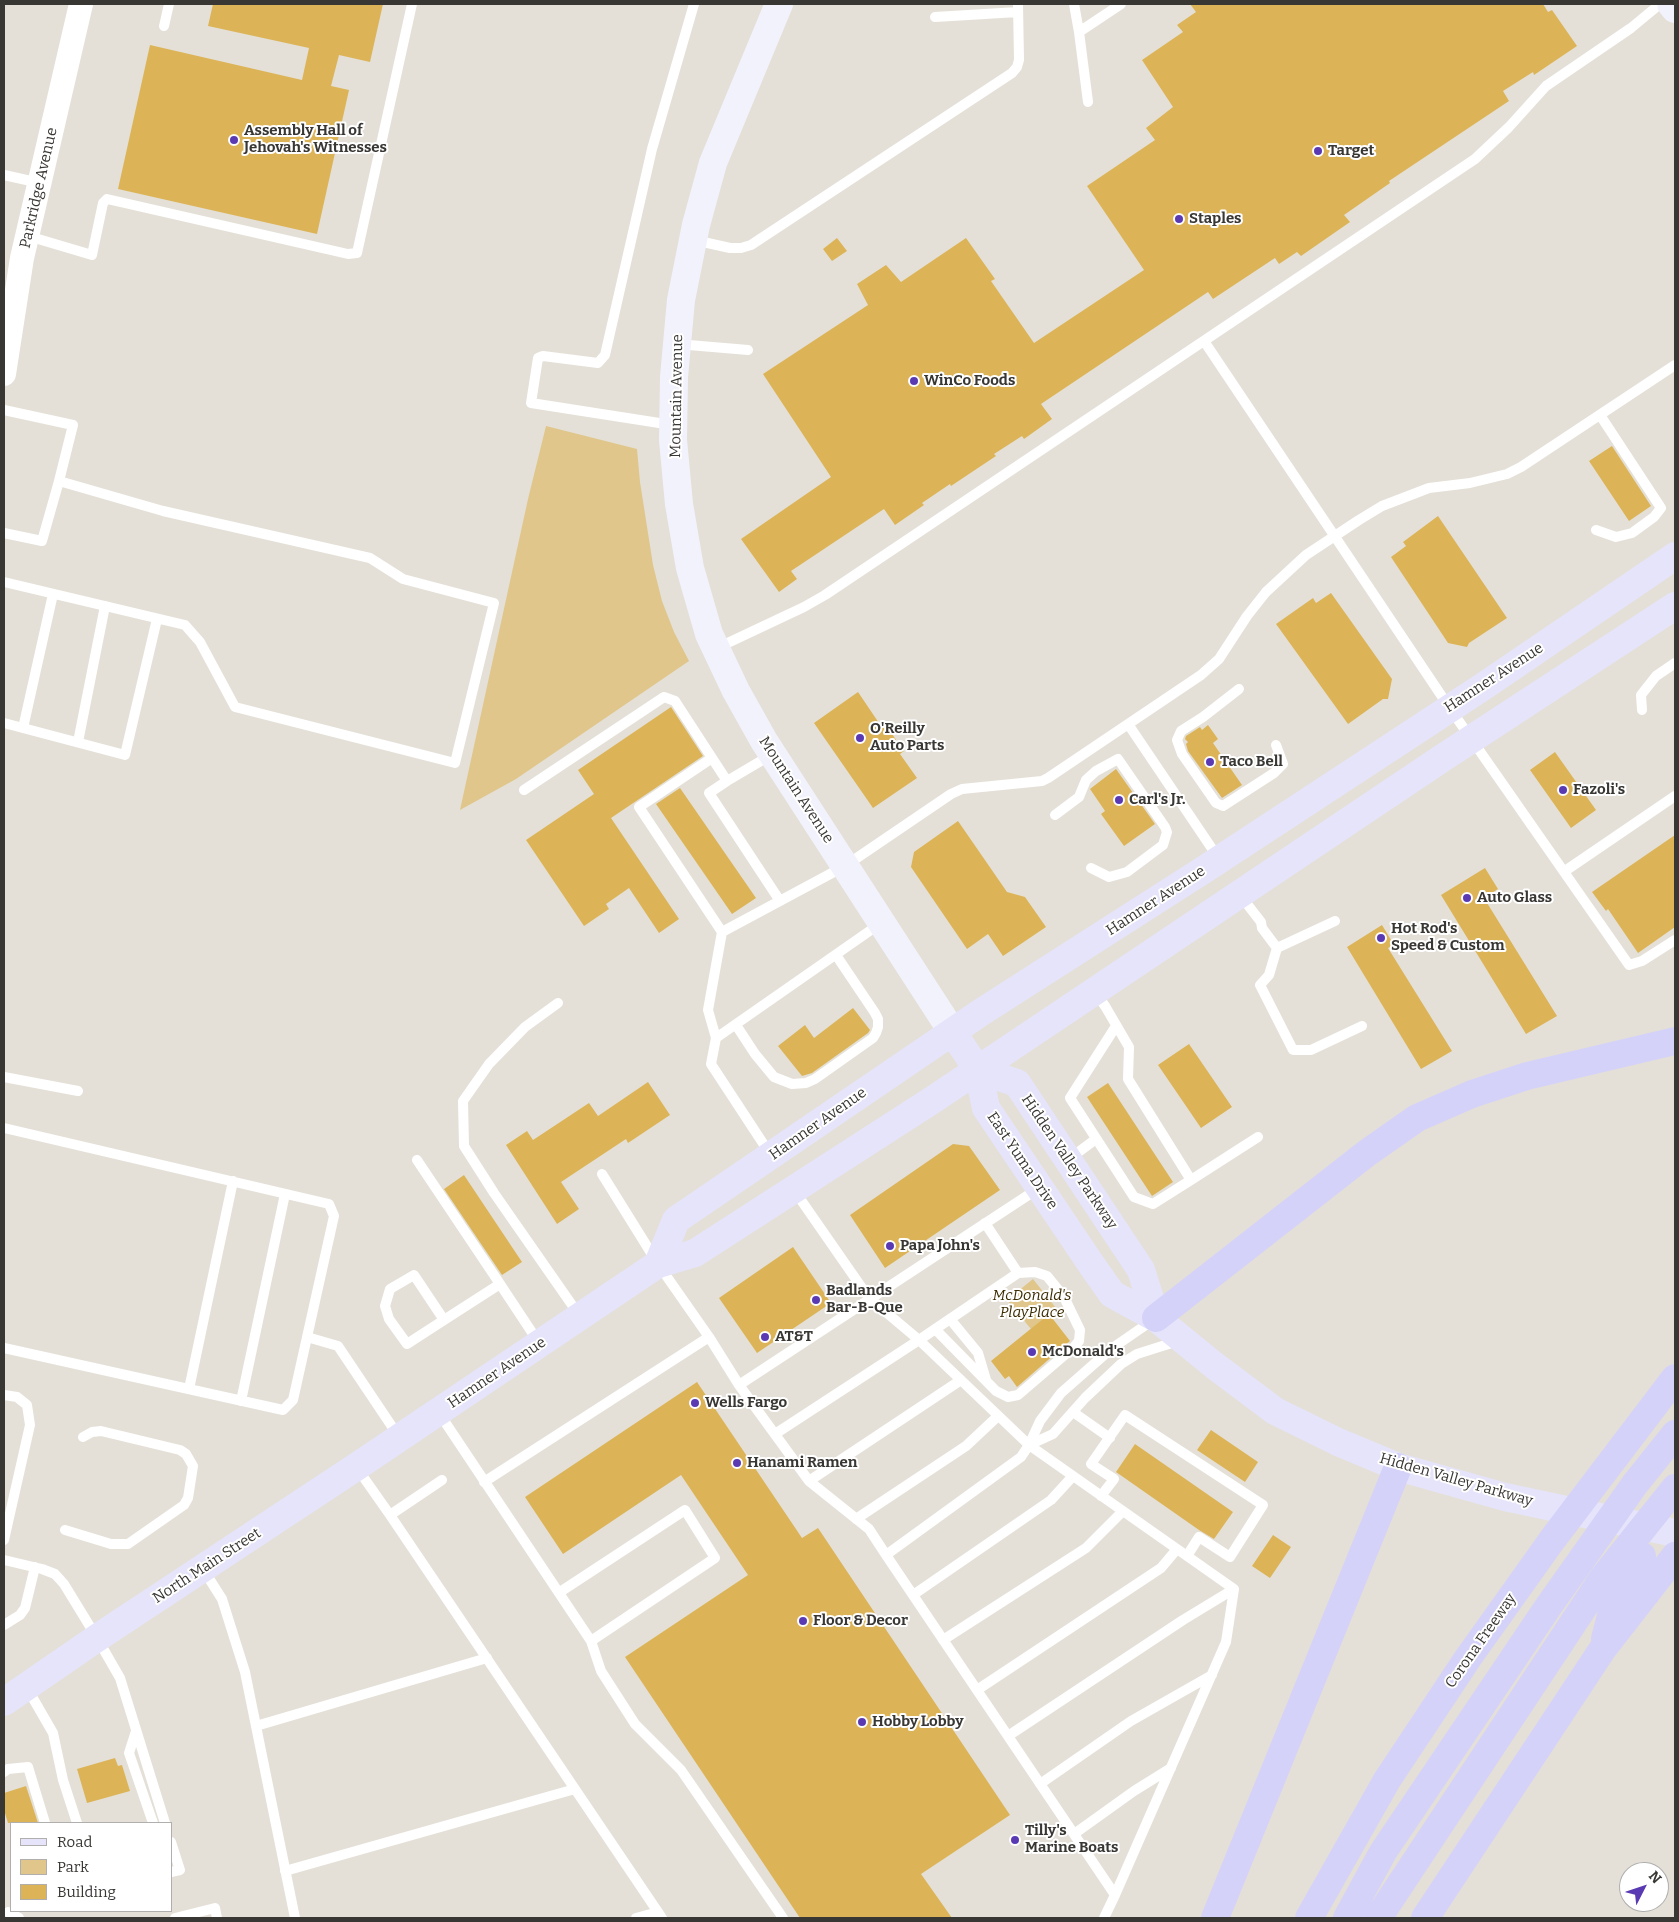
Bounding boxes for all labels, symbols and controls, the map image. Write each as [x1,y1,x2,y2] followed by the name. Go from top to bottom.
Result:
[244,122,387,157] place label: Assembly Hall of Jehovah's Witnesses
[16,126,62,250] street label: Parkridge Avenue
[228,134,240,146] marker: Assembly Hall of Jehovah's Witnesses
[1328,142,1374,160] place label: Target
[1312,145,1324,157] marker: Target
[1189,210,1242,228] place label: Staples
[1173,213,1185,225] marker: Staples
[667,334,687,458] street label: Mountain Avenue
[924,372,1015,390] place label: WinCo Foods
[908,375,920,387] marker: WinCo Foods
[1441,639,1547,717] street label: Hamner Avenue
[870,720,944,755] place label: O'Reilly Auto Parts
[854,732,866,744] marker: O'Reilly Auto Parts
[755,733,837,847] street label: Mountain Avenue
[1220,753,1283,771] place label: Taco Bell
[1204,756,1216,768] marker: Taco Bell
[1573,781,1625,799] place label: Fazoli's
[1557,784,1569,796] marker: Fazoli's
[1129,791,1185,809] place label: Carl's Jr.
[1113,794,1125,806] marker: Carl's Jr.
[1103,862,1209,940] street label: Hamner Avenue
[1477,889,1552,907] place label: Auto Glass
[1461,892,1473,904] marker: Auto Glass
[1391,920,1504,955] place label: Hot Rod's Speed & Custom
[1375,932,1387,944] marker: Hot Rod's Speed & Custom
[766,1084,870,1164] street label: Hamner Avenue
[1017,1091,1121,1233] street label: Hidden Valley Parkway
[983,1109,1061,1213] street label: East Yuma Drive
[900,1237,980,1255] place label: Papa John's
[884,1240,896,1252] marker: Papa John's
[826,1282,903,1317] place label: Badlands Bar-B-Que
[993,1287,1071,1322] park label: McDonald's PlayPlace
[810,1294,822,1306] marker: Badlands Bar-B-Que
[775,1328,813,1346] place label: AT&T
[759,1331,771,1343] marker: AT&T
[445,1334,549,1412] street label: Hamner Avenue
[1042,1343,1124,1361] place label: McDonald's
[1026,1346,1038,1358] marker: McDonald's
[705,1394,787,1412] place label: Wells Fargo
[689,1397,701,1409] marker: Wells Fargo
[1377,1450,1535,1510] street label: Hidden Valley Parkway
[747,1454,857,1472] place label: Hanami Ramen
[731,1457,743,1469] marker: Hanami Ramen
[150,1524,264,1608] street label: North Main Street
[1442,1590,1520,1692] street label: Corona Freeway
[813,1612,908,1630] place label: Floor & Decor
[797,1615,809,1627] marker: Floor & Decor
[872,1713,964,1731] place label: Hobby Lobby
[856,1716,868,1728] marker: Hobby Lobby
[10,1822,172,1912] legend
[1025,1822,1118,1857] place label: Tilly's Marine Boats
[57,1833,92,1851] text: Road
[1009,1834,1021,1846] marker: Tilly's Marine Boats
[57,1858,89,1876] text: Park
[1619,1862,1669,1912] north arrow
[1645,1868,1665,1887] text: N
[57,1883,116,1901] text: Building

